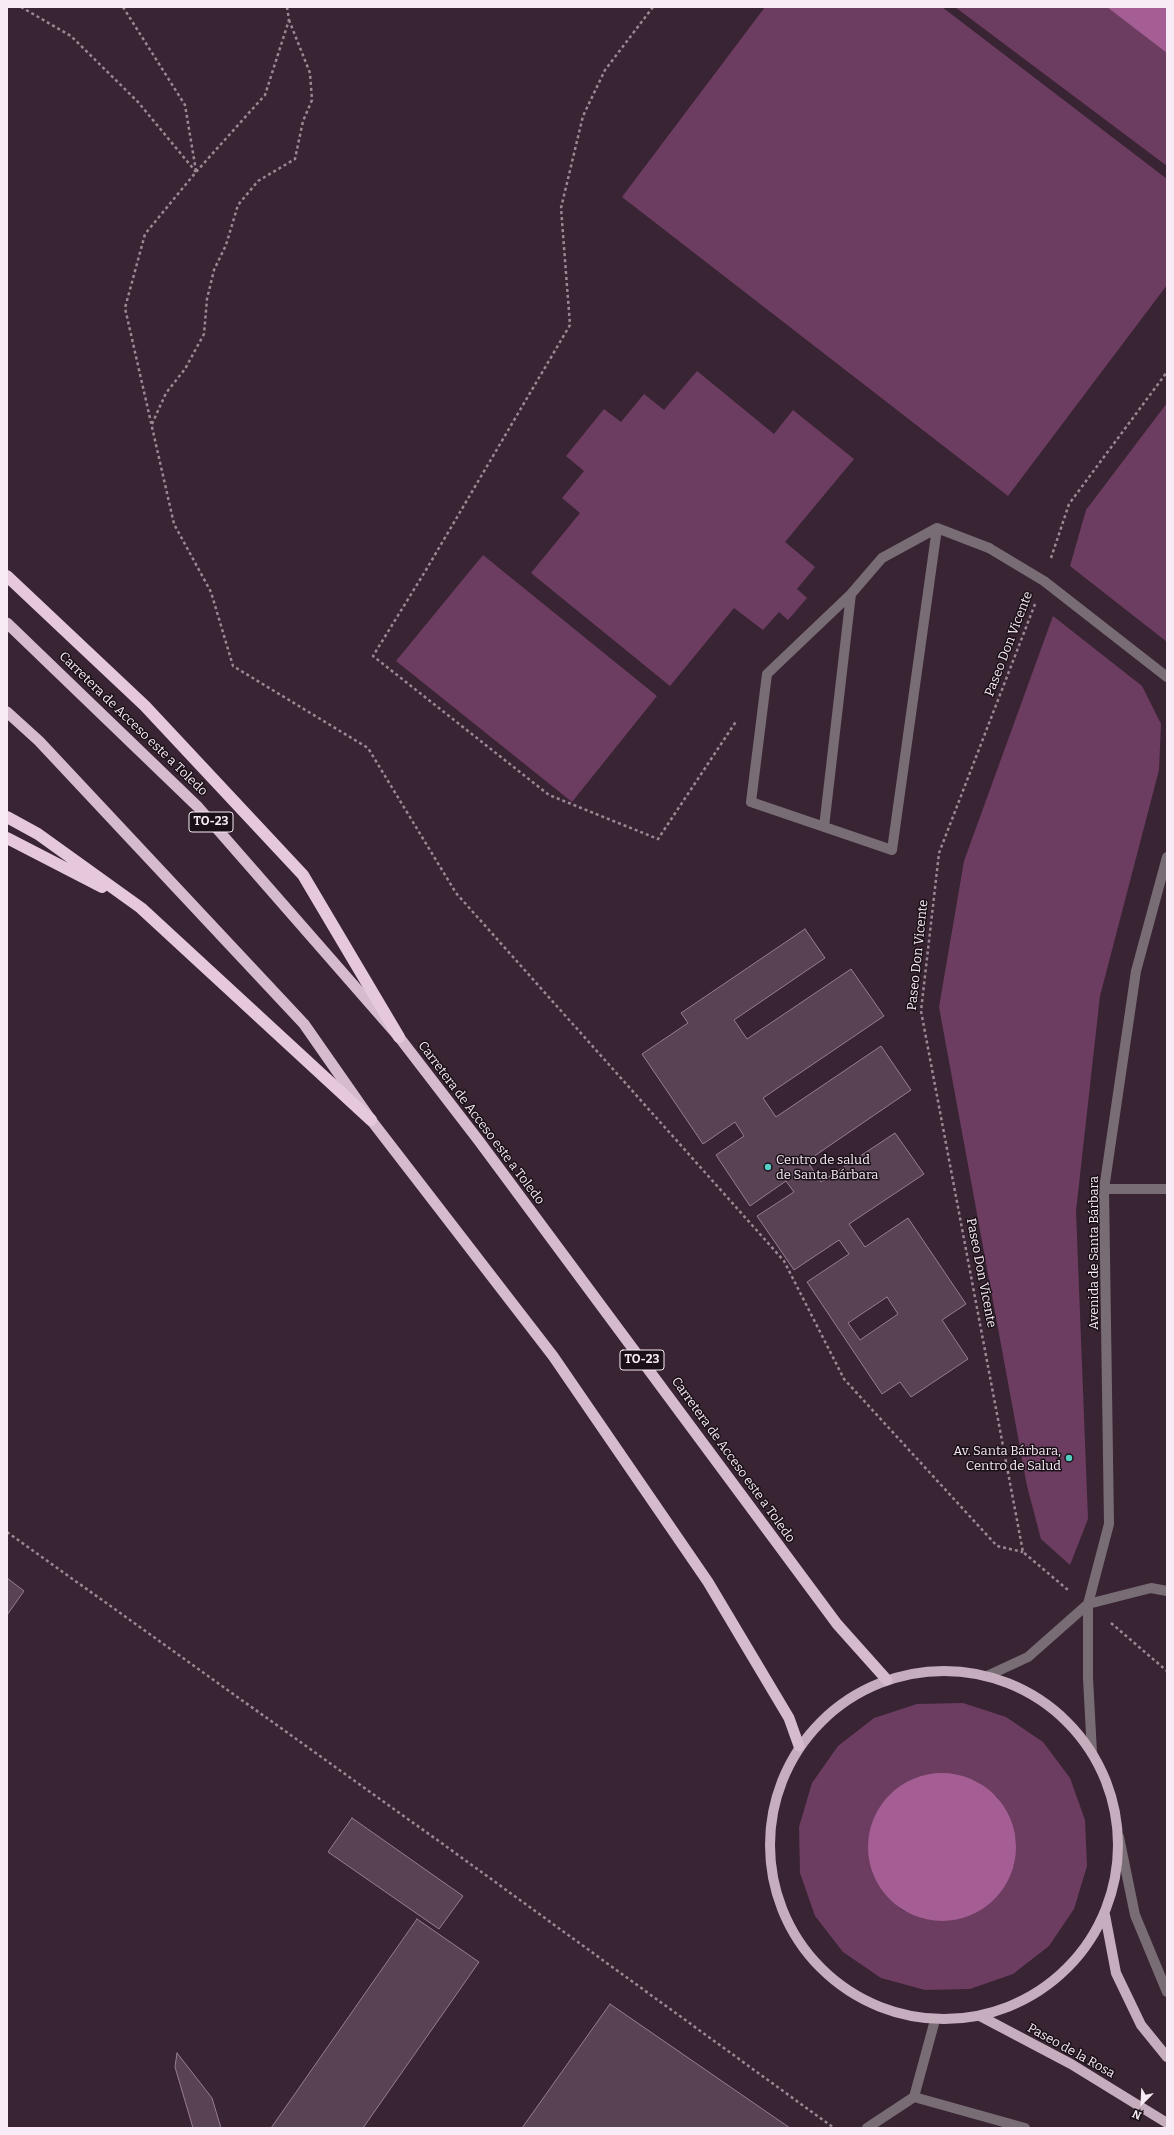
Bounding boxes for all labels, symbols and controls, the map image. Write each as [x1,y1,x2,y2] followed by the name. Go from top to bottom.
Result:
[982,589,1036,699] street label: Paseo Don Vicente
[55,649,211,799] street label: Carretera de Acceso este a Toledo
[189,812,233,832] road number: TO-23
[904,899,932,1011] street label: Paseo Don Vicente
[414,1038,548,1208] street label: Carretera de Acceso este a Toledo
[776,1152,878,1183] place label: Centro de salud de Santa Bárbara
[763,1162,773,1172] marker: Centro de salud de Santa Bárbara
[1086,1176,1102,1330] street label: Avenida de Santa Bárbara
[963,1217,999,1329] street label: Paseo Don Vicente
[620,1350,664,1370] road number: TO-23
[668,1374,798,1546] street label: Carretera de Acceso este a Toledo
[953,1443,1061,1474] place label: Av. Santa Bárbara, Centro de Salud
[1064,1453,1074,1463] marker: Av. Santa Bárbara, Centro de Salud
[1024,2020,1118,2082] street label: Paseo de la Rosa
[1122,2083,1162,2123] north arrow
[1130,2107,1143,2122] text: N

